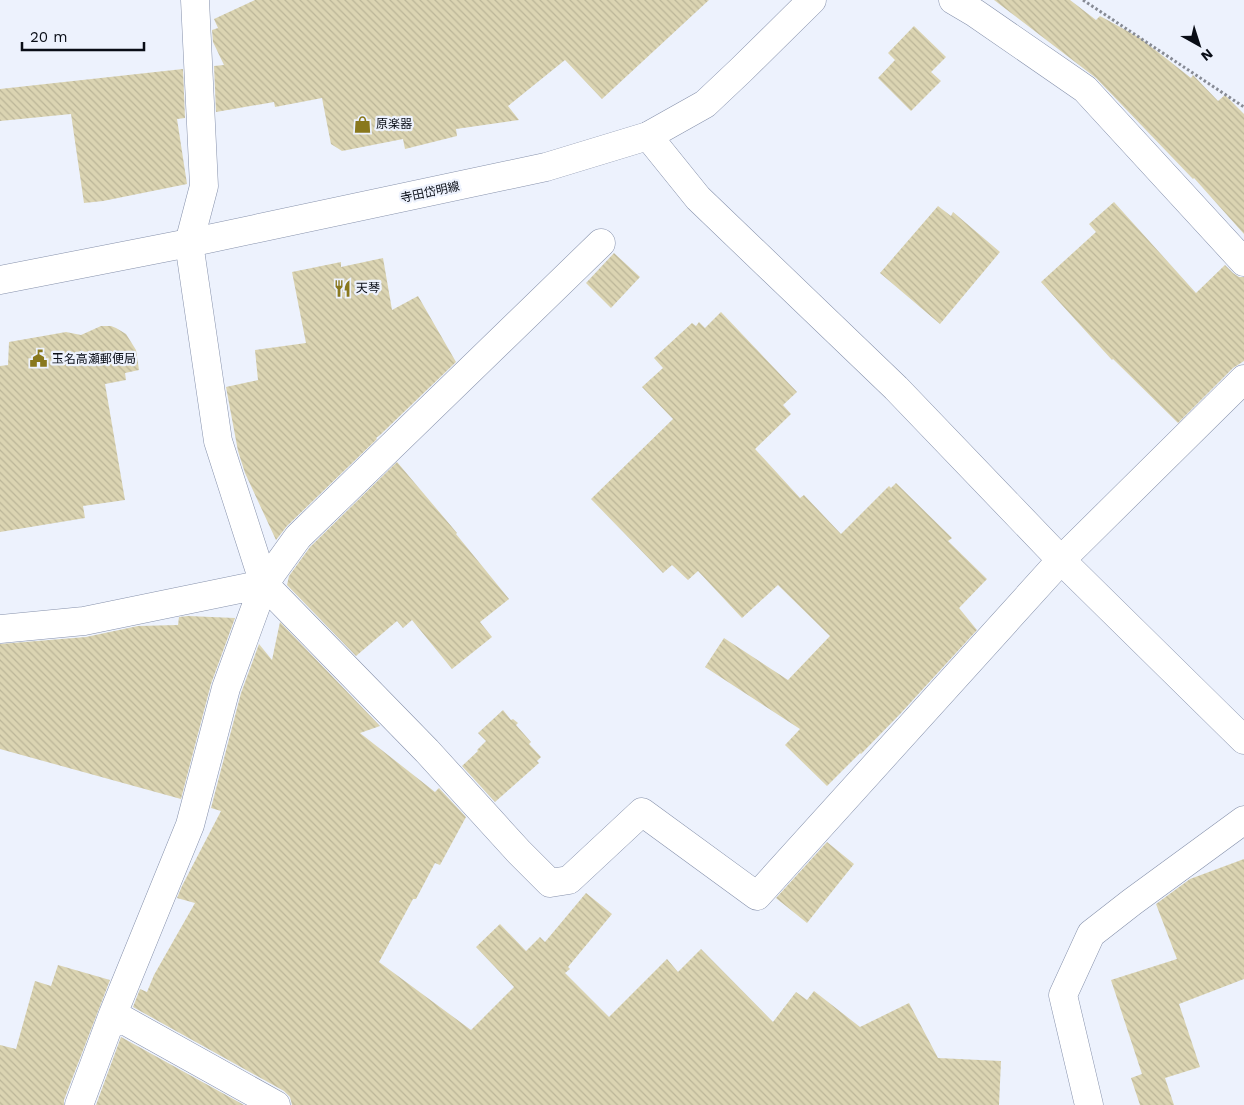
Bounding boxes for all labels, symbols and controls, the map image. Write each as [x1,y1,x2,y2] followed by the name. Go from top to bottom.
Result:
[22,20,145,52] scale bar
[1174,20,1224,70] north arrow
[30,28,68,46] text: 20 m
[1198,46,1216,65] text: N
[352,114,372,134] shop icon: 原楽器
[376,117,412,131] place label: 原楽器
[399,179,461,205] street label: 寺田岱明線
[332,278,352,298] restaurant icon: 天琴
[356,281,380,295] place label: 天琴
[28,349,48,369] public building icon: 玉名高瀬郵便局
[52,352,136,366] place label: 玉名高瀬郵便局

